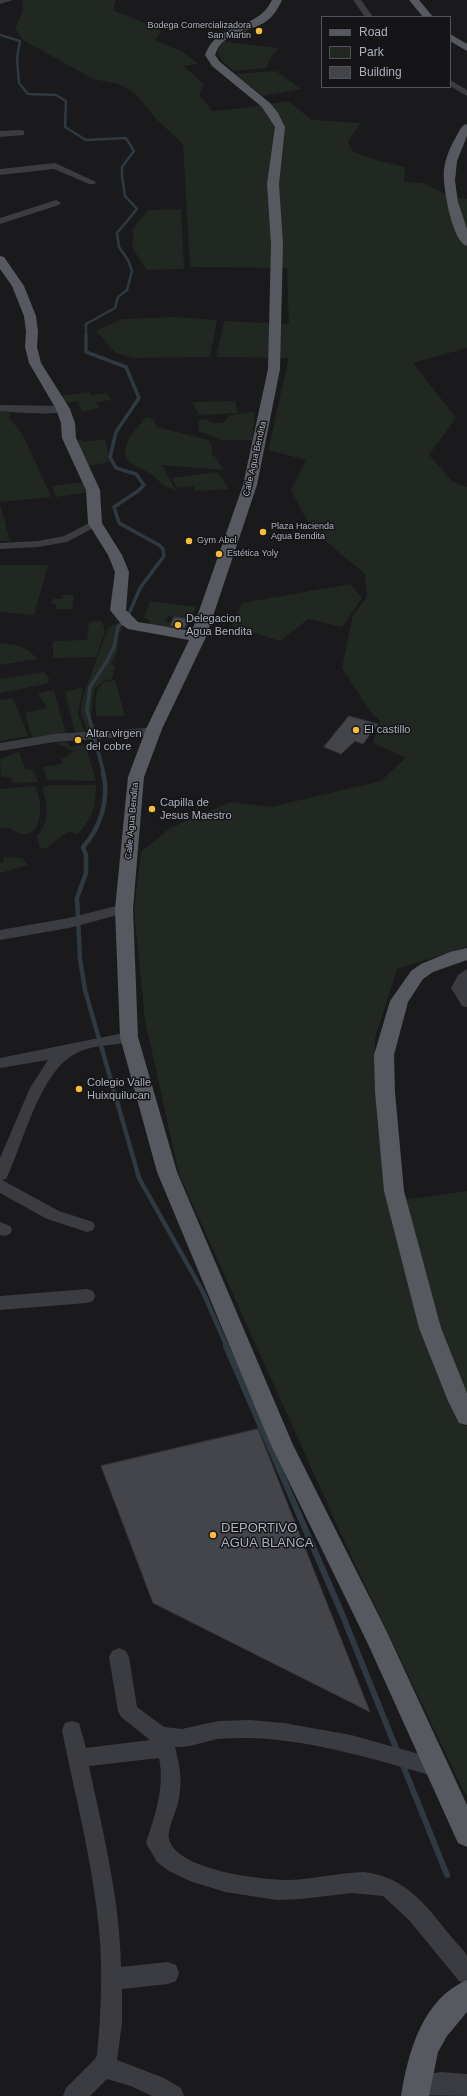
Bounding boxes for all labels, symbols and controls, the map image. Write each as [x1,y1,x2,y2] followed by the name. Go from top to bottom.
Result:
[321,16,451,88] legend
[147,21,251,42] place label: Bodega Comercializadora San Martin
[359,25,388,39] text: Road
[254,26,264,36] marker: Bodega Comercializadora San Martin
[359,45,384,59] text: Park
[359,65,402,79] text: Building
[241,420,269,498] street label: Calle Agua Bendita
[271,522,334,543] place label: Plaza Hacienda Agua Bendita
[258,527,268,537] marker: Plaza Hacienda Agua Bendita
[184,536,194,546] marker: Gym Abel
[197,536,237,546] place label: Gym Abel
[214,549,224,559] marker: Estética Yoly
[227,549,278,559] place label: Estética Yoly
[186,612,252,638] place label: Delegacion Agua Bendita
[173,620,183,630] marker: Delegacion Agua Bendita
[364,723,410,737] place label: El castillo
[351,725,361,735] marker: El castillo
[86,727,142,753] place label: Altar virgen del cobre
[73,735,83,745] marker: Altar virgen del cobre
[123,782,141,860] street label: Calle Agua Bendita
[160,796,232,822] place label: Capilla de Jesus Maestro
[147,804,157,814] marker: Capilla de Jesus Maestro
[87,1076,151,1102] place label: Colegio Valle Huixquilucan
[74,1084,84,1094] marker: Colegio Valle Huixquilucan
[221,1520,313,1551] place label: DEPORTIVO AGUA BLANCA
[208,1530,218,1540] marker: DEPORTIVO AGUA BLANCA

